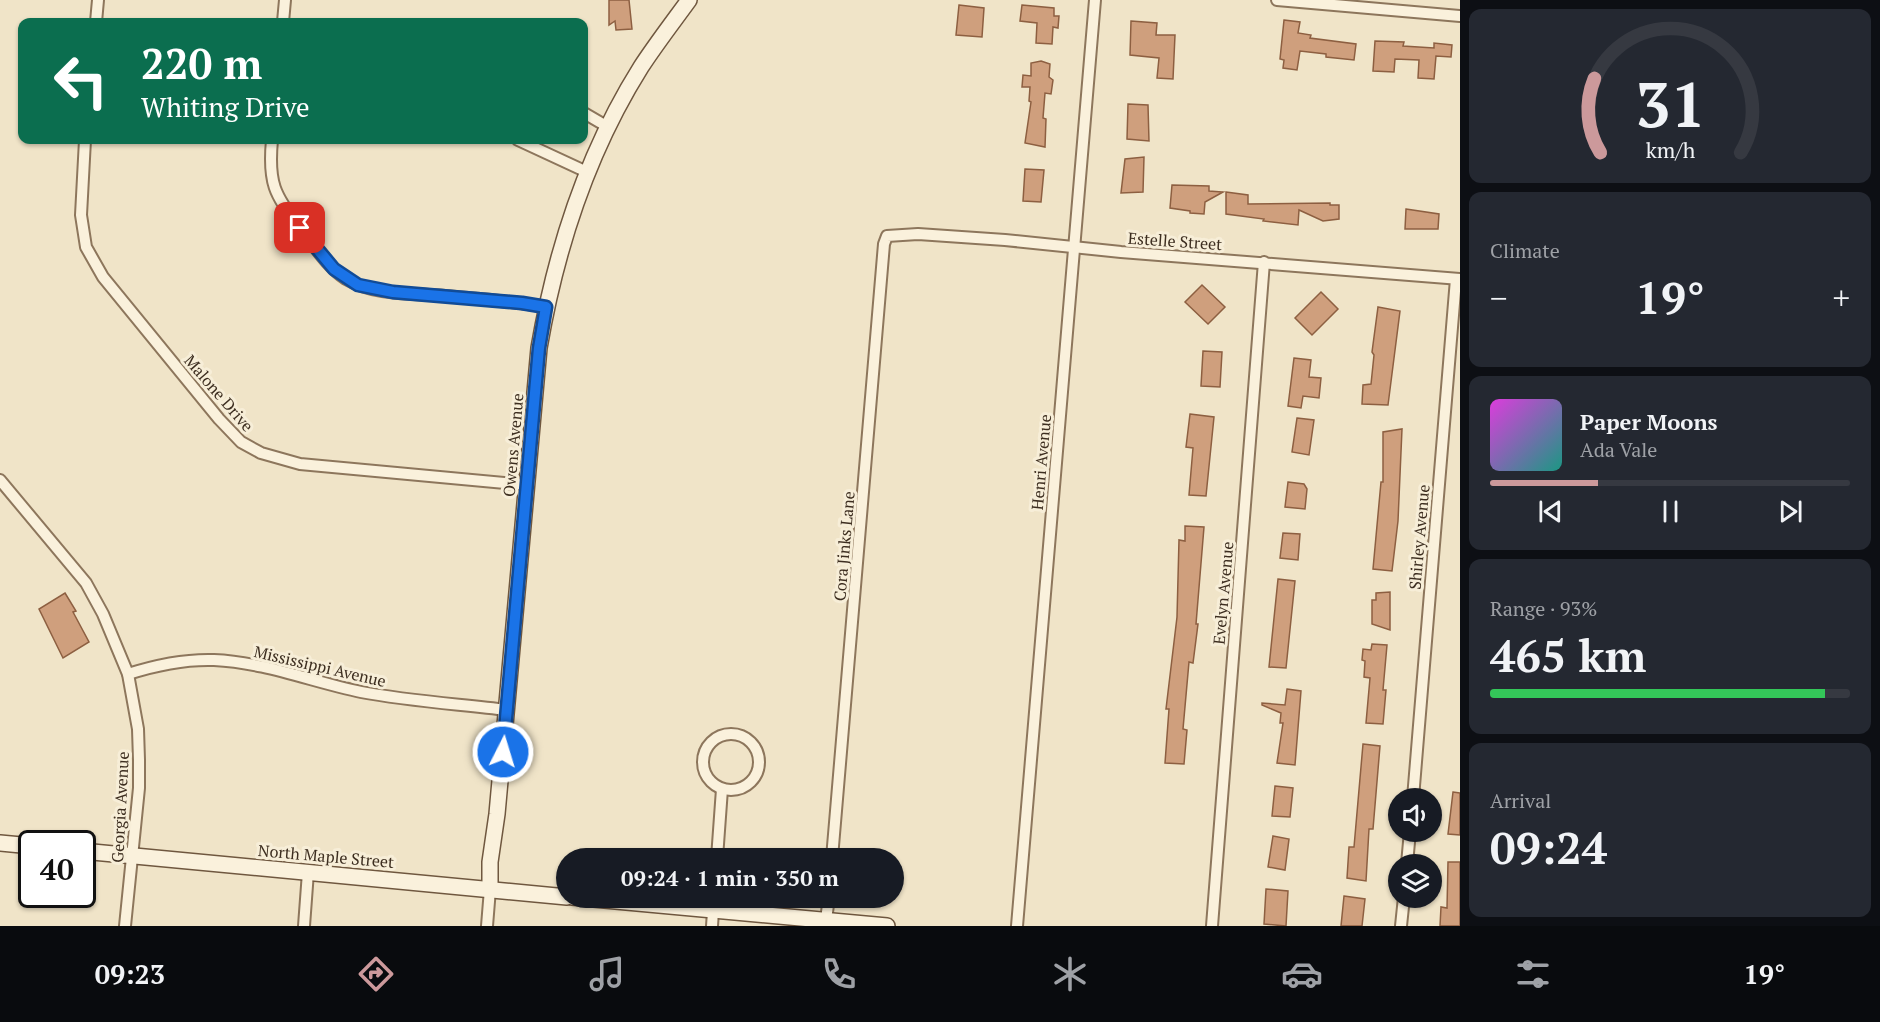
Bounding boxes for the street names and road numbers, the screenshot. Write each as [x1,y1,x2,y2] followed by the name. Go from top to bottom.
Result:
[1127,227,1223,255] street label: Estelle Street
[179,350,259,436] street label: Malone Drive
[498,392,528,498] street label: Owens Avenue
[1026,413,1056,511] street label: Henri Avenue
[1403,483,1435,591] street label: Shirley Avenue
[828,490,860,602] street label: Cora Jinks Lane
[1208,540,1238,646] street label: Evelyn Avenue
[252,640,388,692] street label: Mississippi Avenue
[106,751,134,863] street label: Georgia Avenue
[257,839,395,873] street label: North Maple Street

